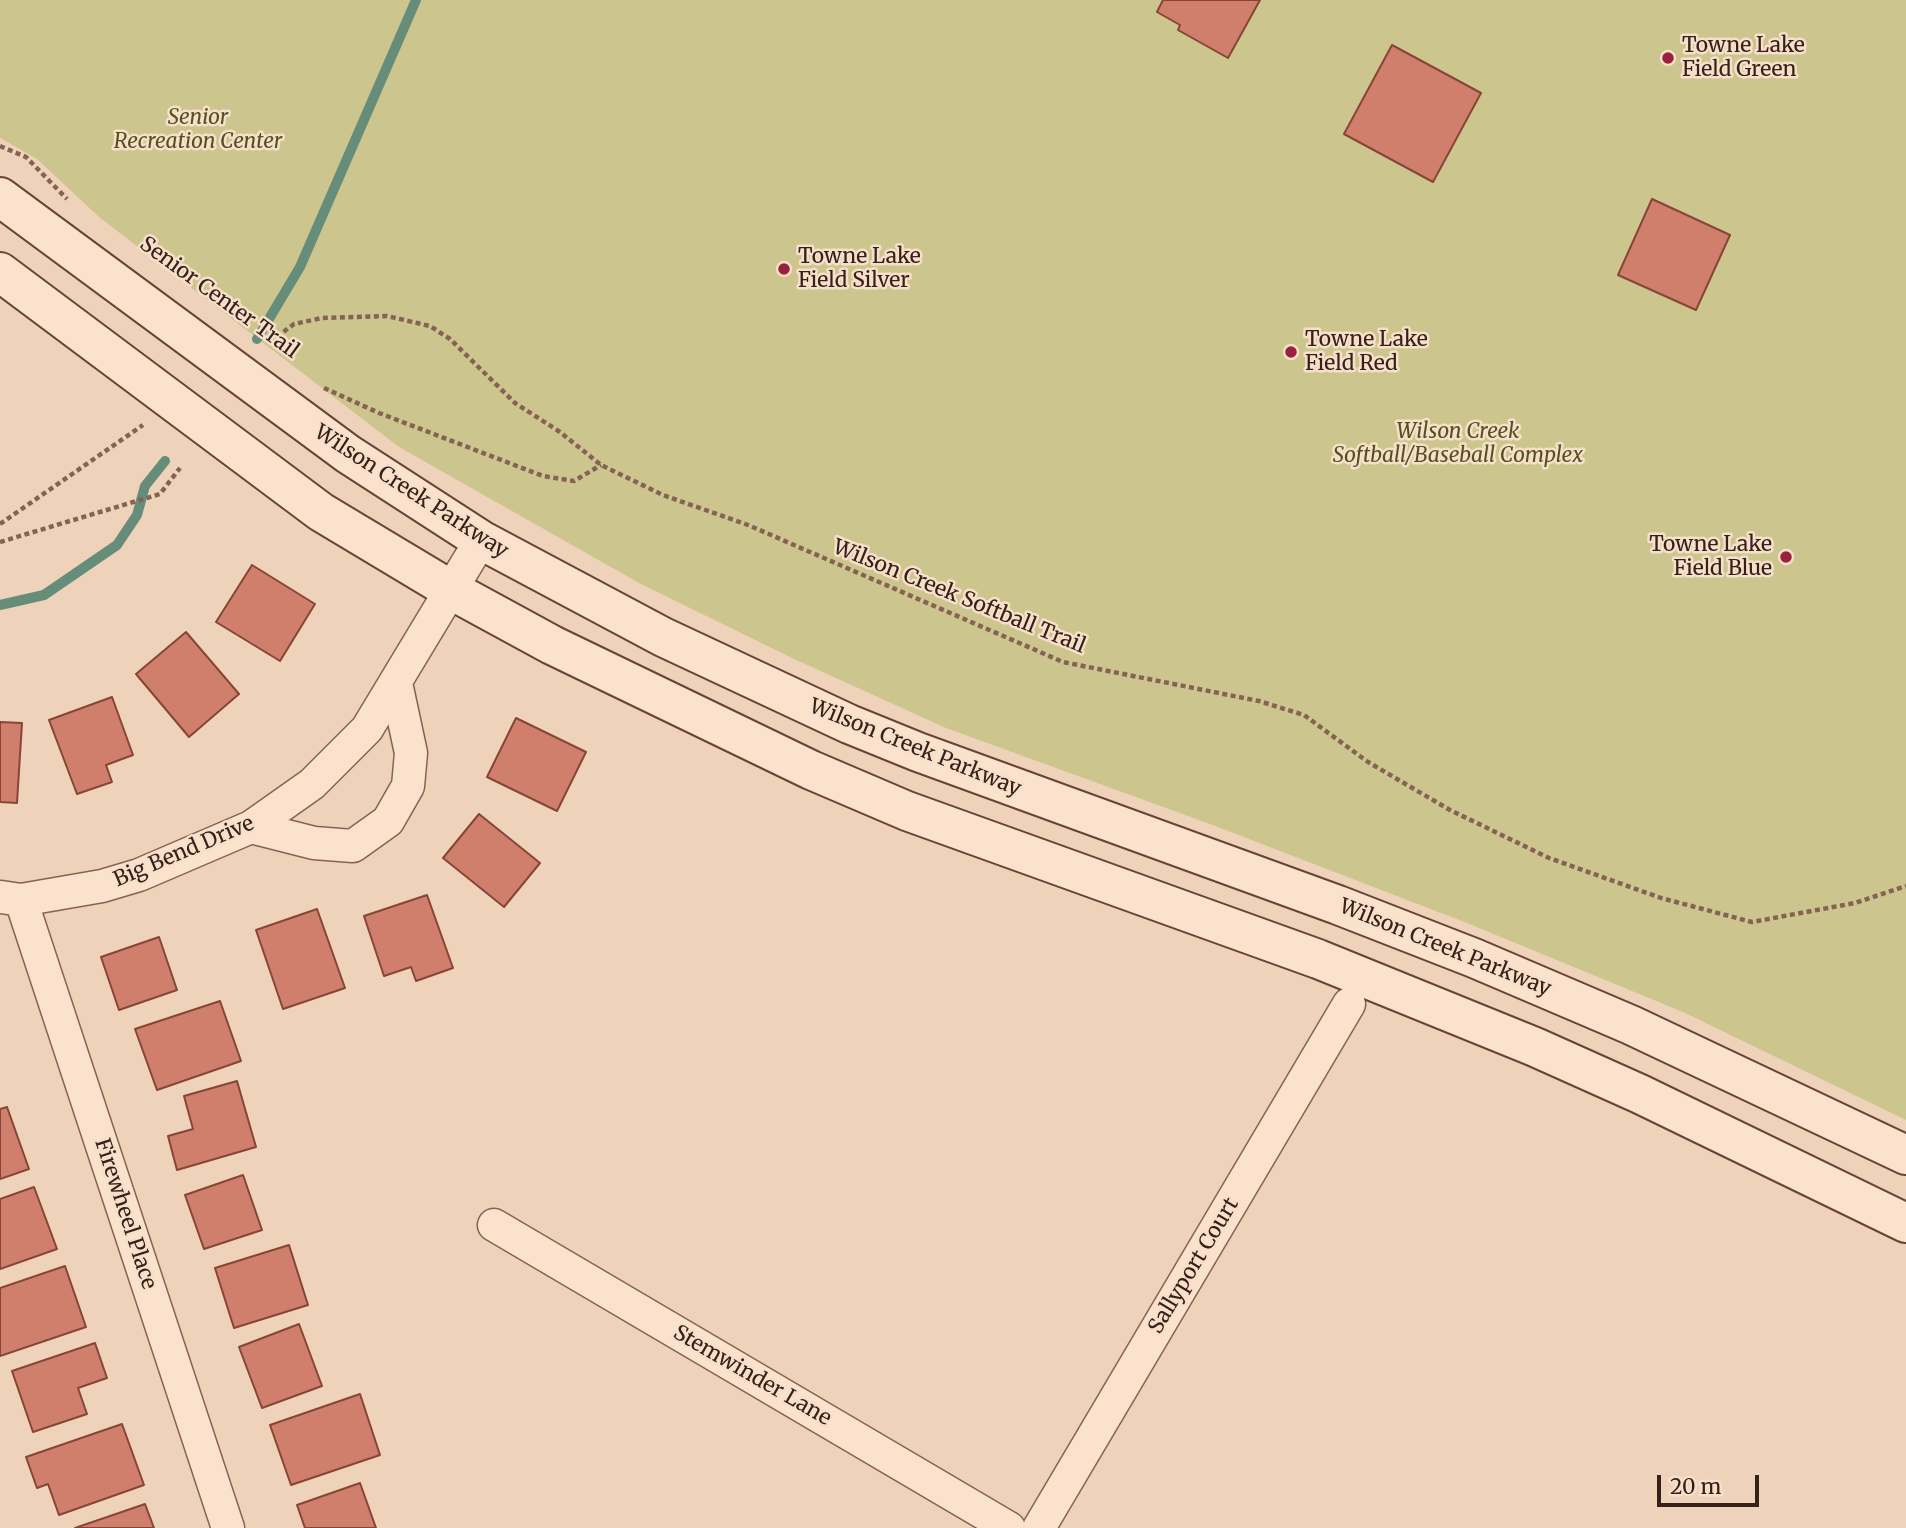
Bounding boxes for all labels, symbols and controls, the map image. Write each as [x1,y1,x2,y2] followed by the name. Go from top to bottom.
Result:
[1682,33,1805,83] place label: Towne Lake Field Green
[1660,50,1676,66] marker: Towne Lake Field Green
[114,105,282,155] park label: Senior Recreation Center
[135,232,303,364] street label: Senior Center Trail
[798,244,921,294] place label: Towne Lake Field Silver
[776,261,792,277] marker: Towne Lake Field Silver
[1305,327,1428,377] place label: Towne Lake Field Red
[1283,344,1299,360] marker: Towne Lake Field Red
[1333,419,1583,469] park label: Wilson Creek Softball/Baseball Complex
[309,420,513,564] street label: Wilson Creek Parkway
[1649,532,1772,582] place label: Towne Lake Field Blue
[829,535,1089,659] street label: Wilson Creek Softball Trail
[1778,549,1794,565] marker: Towne Lake Field Blue
[806,694,1024,802] street label: Wilson Creek Parkway
[110,811,258,893] street label: Big Bend Drive
[1336,894,1554,1002] street label: Wilson Creek Parkway
[89,1135,161,1293] street label: Firewheel Place
[1144,1194,1244,1338] street label: Sallyport Court
[669,1321,835,1431] street label: Stemwinder Lane
[1661,1462,1762,1506] scale bar
[1670,1473,1721,1500] text: 20 m

